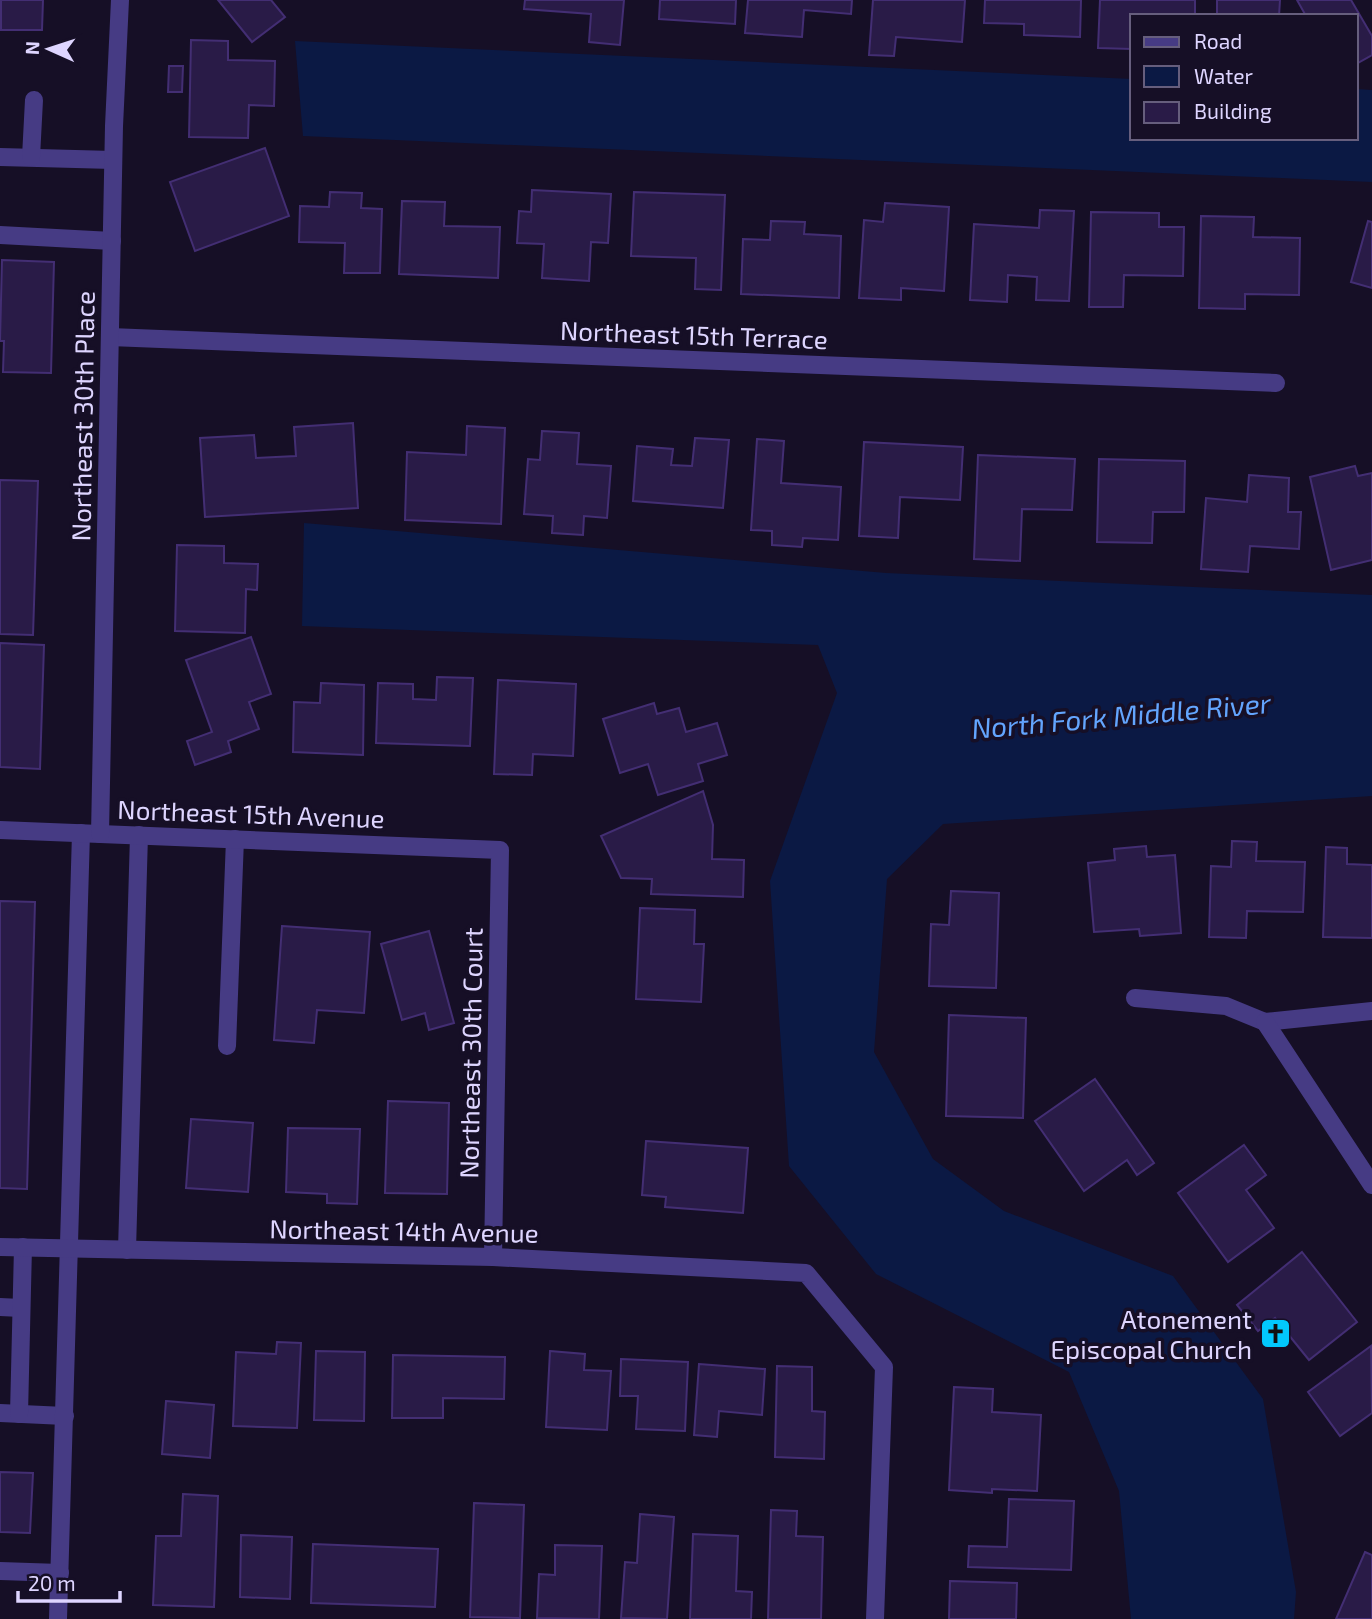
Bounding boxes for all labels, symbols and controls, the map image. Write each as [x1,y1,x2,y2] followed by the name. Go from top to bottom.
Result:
[14,14,84,84] north arrow
[1130,14,1358,140] legend
[1194,28,1242,53] text: Road
[20,41,43,56] text: N
[1194,63,1253,88] text: Water
[1194,98,1272,123] text: Building
[64,291,100,541] street label: Northeast 30th Place
[560,314,828,354] street label: Northeast 15th Terrace
[970,685,1273,745] water label: North Fork Middle River
[117,793,385,833] street label: Northeast 15th Avenue
[452,927,488,1179] street label: Northeast 30th Court
[269,1212,539,1248] street label: Northeast 14th Avenue
[1051,1303,1252,1364] place label: Atonement Episcopal Church
[1258,1316,1292,1350] church icon: Atonement Episcopal Church
[18,1560,119,1604] scale bar
[28,1570,76,1595] text: 20 m

